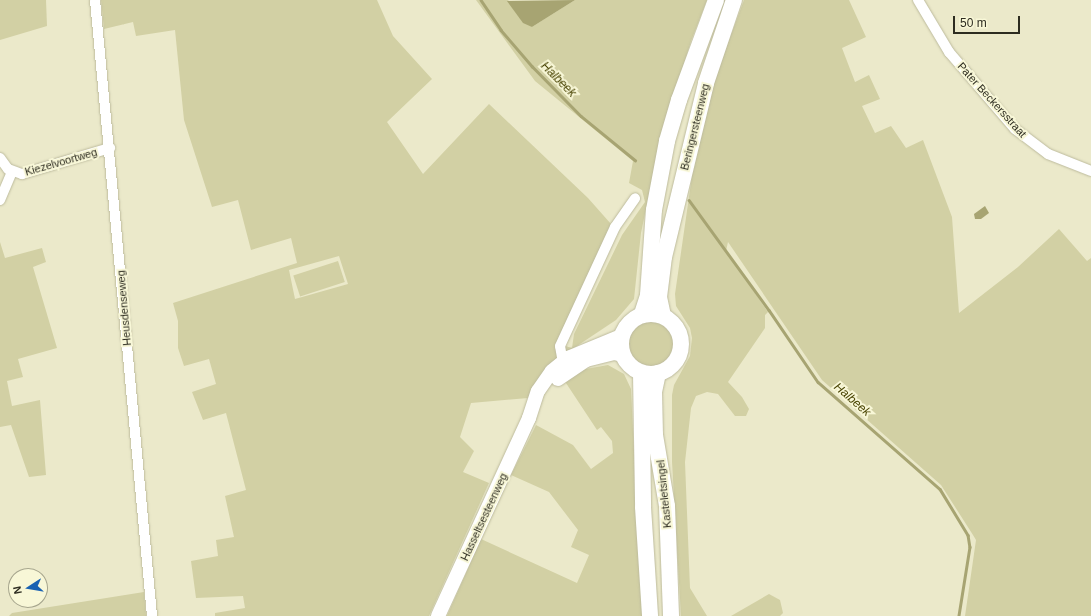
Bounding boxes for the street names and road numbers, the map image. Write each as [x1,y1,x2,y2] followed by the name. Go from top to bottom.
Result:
[955,60,1029,140] street label: Pater Beckersstraat
[678,82,712,172] street label: Beringersteenweg
[23,145,99,179] street label: Kiezelvoortweg
[114,270,134,346] street label: Heusdenseweg
[654,459,674,529] street label: Kasteletsingel
[458,471,510,563] street label: Hasseltsesteenweg

